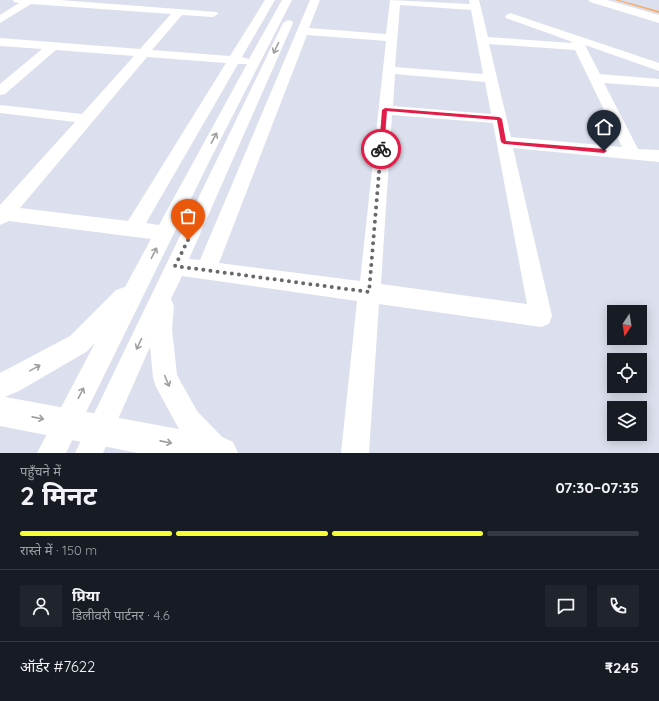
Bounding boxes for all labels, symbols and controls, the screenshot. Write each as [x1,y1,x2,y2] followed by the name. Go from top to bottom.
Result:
[272,42,279,54] one-way arrow
[587,110,621,151] pin
[593,116,615,138] icon: home
[361,129,401,169] courier
[210,132,218,144] one-way arrow
[370,138,392,160] icon: bike
[171,199,205,240] pin
[177,205,199,227] icon: bag
[151,247,158,259] one-way arrow
[607,305,647,345] north arrow
[607,305,647,441] map controls
[135,338,143,350] one-way arrow
[607,353,647,393] button: locate
[29,364,41,372] one-way arrow
[164,374,172,386] one-way arrow
[78,388,86,400] one-way arrow
[607,401,647,441] button: layers
[31,415,44,423] one-way arrow
[159,439,172,447] one-way arrow
[20,463,61,479] text: पहुँचने में
[555,478,639,497] text: 07:30–07:35
[20,479,97,512] text: 2 मिनट
[20,542,97,558] text: रास्ते में · 150 m
[20,585,62,627] button: person
[545,585,587,627] button: chat
[597,585,639,627] button: phone
[72,586,100,605] text: प्रिया
[72,607,170,623] text: डिलीवरी पार्टनर · 4.6
[20,657,95,676] text: ऑर्डर #7622
[605,658,639,677] text: ₹245

